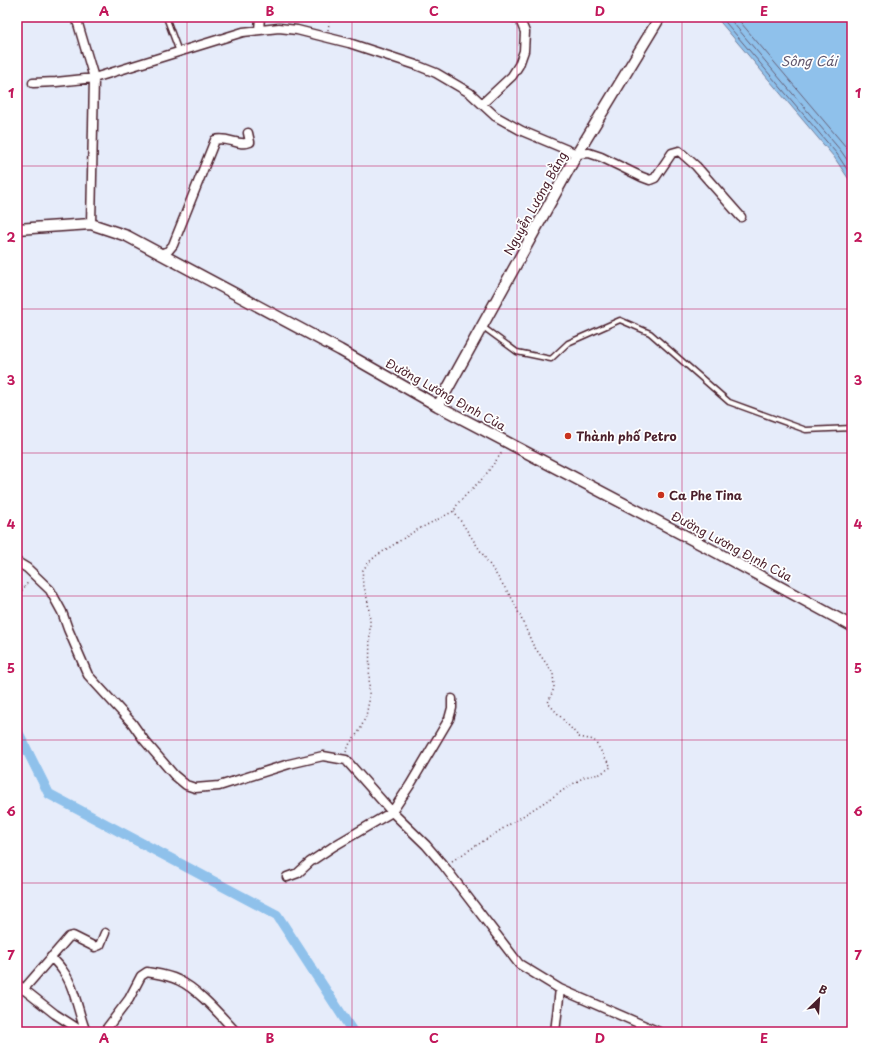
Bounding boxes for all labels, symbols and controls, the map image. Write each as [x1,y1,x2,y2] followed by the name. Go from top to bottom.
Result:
[99,1,109,20] text: A
[266,1,275,20] text: B
[429,1,439,20] text: C
[595,1,605,20] text: D
[760,1,768,20] text: E
[781,51,840,70] water label: Sông Cái
[8,83,14,102] text: 1
[855,83,861,102] text: 1
[499,148,571,258] street label: Nguyễn Lương Bằng
[6,227,16,246] text: 2
[853,227,863,246] text: 2
[383,353,510,435] street label: Đường Lương Định Của
[7,370,16,389] text: 3
[854,370,863,389] text: 3
[576,427,677,445] place label: Thành phố Petro
[563,431,573,441] marker: Thành phố Petro
[669,486,743,504] place label: Ca Phe Tina
[656,490,666,500] marker: Ca Phe Tina
[668,506,796,586] street label: Đường Lương Định Của
[7,514,16,533] text: 4
[854,514,863,533] text: 4
[7,658,15,677] text: 5
[854,658,862,677] text: 5
[6,801,16,820] text: 6
[853,801,863,820] text: 6
[7,945,15,964] text: 7
[854,945,862,964] text: 7
[799,979,839,1019] north arrow
[816,980,831,999] text: B
[99,1028,109,1047] text: A
[266,1028,275,1047] text: B
[429,1028,439,1047] text: C
[595,1028,605,1047] text: D
[760,1028,768,1047] text: E

